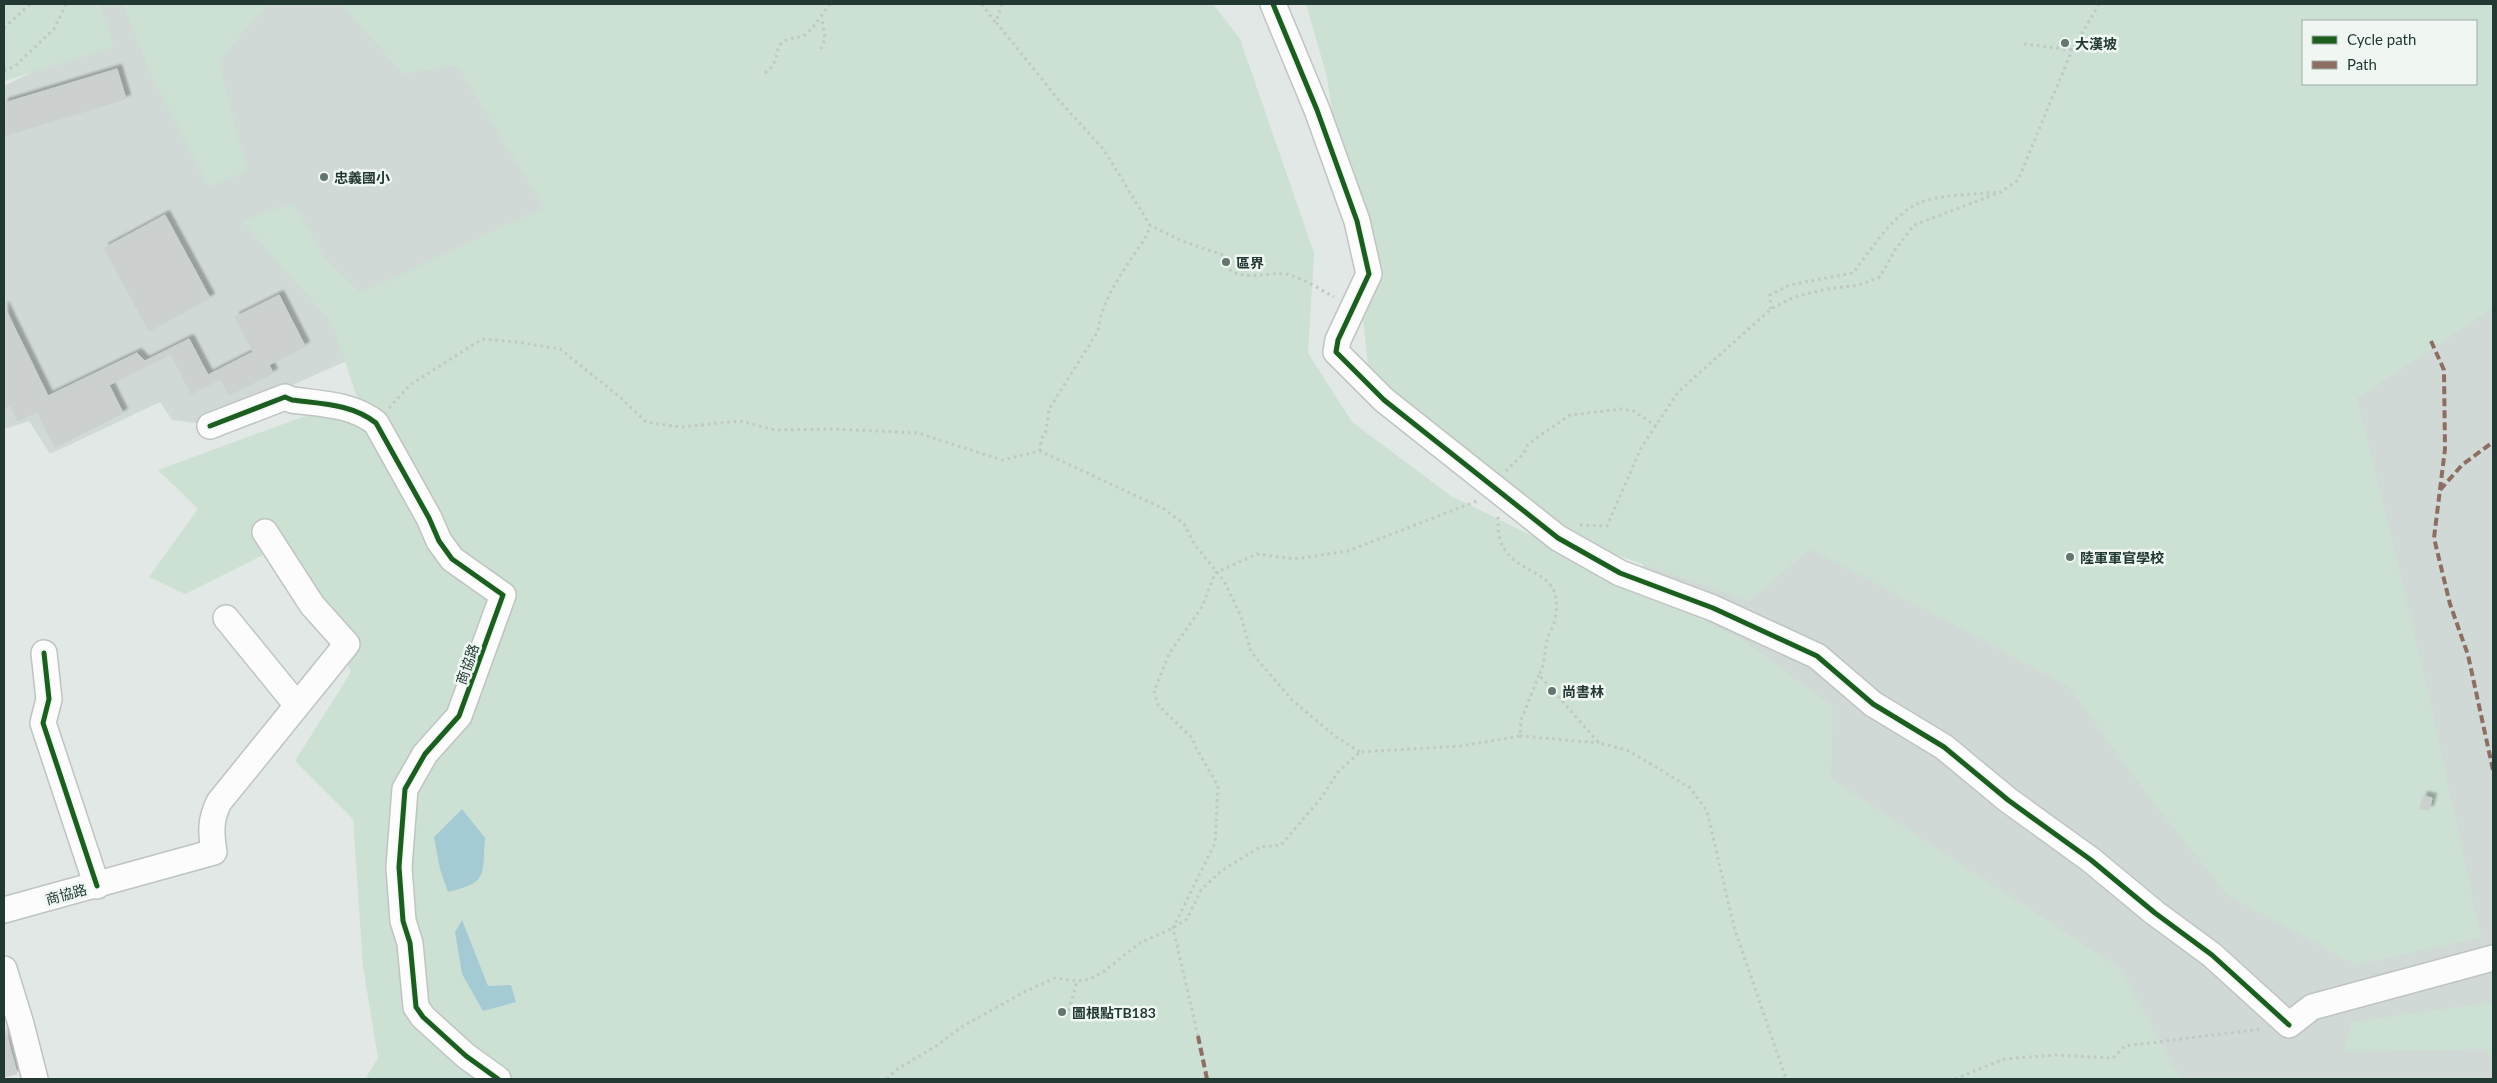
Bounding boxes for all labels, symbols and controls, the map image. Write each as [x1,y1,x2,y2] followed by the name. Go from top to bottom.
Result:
[2302,20,2477,85] legend
[2347,30,2416,48] text: Cycle path
[2075,35,2117,52] place label: 大漢坡
[2059,37,2071,49] marker: 大漢坡
[2347,55,2377,73] text: Path
[334,169,390,186] place label: 忠義國小
[318,171,330,183] marker: 忠義國小
[1236,254,1264,271] place label: 區界
[1220,256,1232,268] marker: 區界
[2080,549,2164,566] place label: 陸軍軍官學校
[2064,551,2076,563] marker: 陸軍軍官學校
[452,641,482,687] street label: 商協路
[1562,683,1604,700] place label: 尚書林
[1546,685,1558,697] marker: 尚書林
[44,880,88,908] street label: 商協路
[1072,1004,1156,1021] place label: 圖根點TB183
[1056,1006,1068,1018] marker: 圖根點TB183

